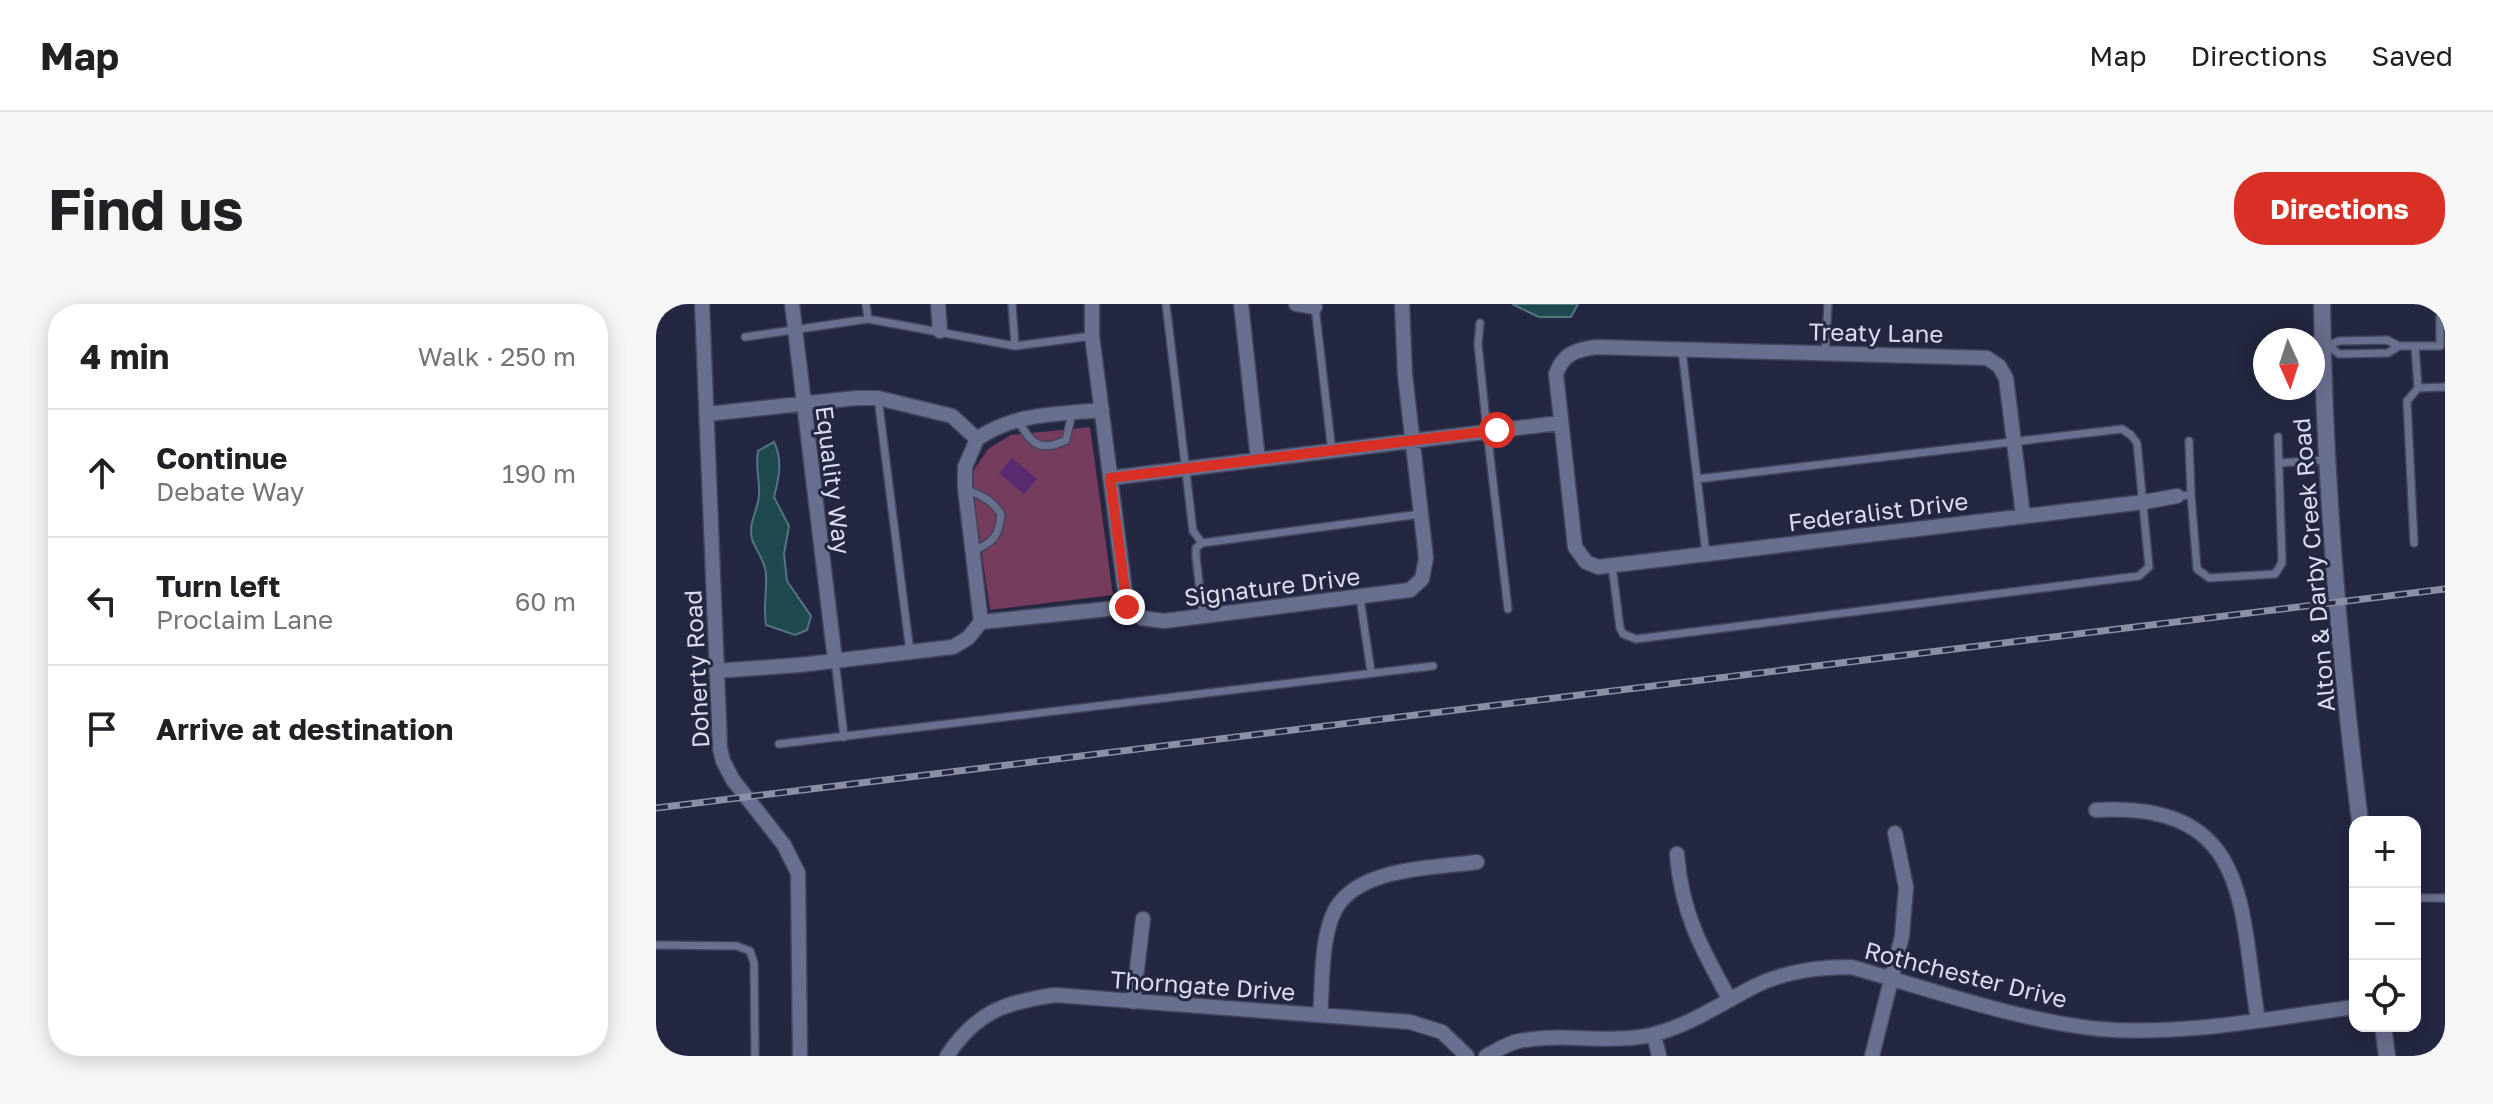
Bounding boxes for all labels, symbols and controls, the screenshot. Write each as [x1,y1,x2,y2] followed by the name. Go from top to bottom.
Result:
[40,33,119,78] text: Map
[2089,39,2146,72] text: Map
[2190,39,2327,72] text: Directions
[2371,39,2453,72] text: Saved
[2234,172,2445,245] button: Directions
[48,175,244,242] text: Find us
[1808,316,1944,348] street label: Treaty Lane
[2253,328,2325,400] north arrow
[80,336,169,376] text: 4 min
[418,341,576,372] text: Walk · 250 m
[810,404,858,556] street label: Equality Way
[1479,412,1515,448] route start
[2286,417,2340,713] street label: Alton & Darby Creek Road
[156,440,287,476] text: Continue
[80,451,124,495] icon: ahead
[502,458,576,489] text: 190 m
[156,476,304,507] text: Debate Way
[1786,486,1970,536] street label: Federalist Drive
[1182,561,1362,611] street label: Signature Drive
[156,568,281,604] text: Turn left
[80,579,124,623] icon: left
[515,586,576,617] text: 60 m
[677,589,715,749] street label: Doherty Road
[1109,589,1145,625] route end
[156,604,333,635] text: Proclaim Lane
[80,707,124,751] icon: arrive
[156,711,453,747] text: Arrive at destination
[2349,816,2421,1032] map controls
[2349,816,2421,888] button: +
[2349,888,2421,960] button: −
[1862,935,2070,1013] street label: Rothchester Drive
[2349,960,2421,1032] button: locate
[1110,964,1296,1006] street label: Thorngate Drive

